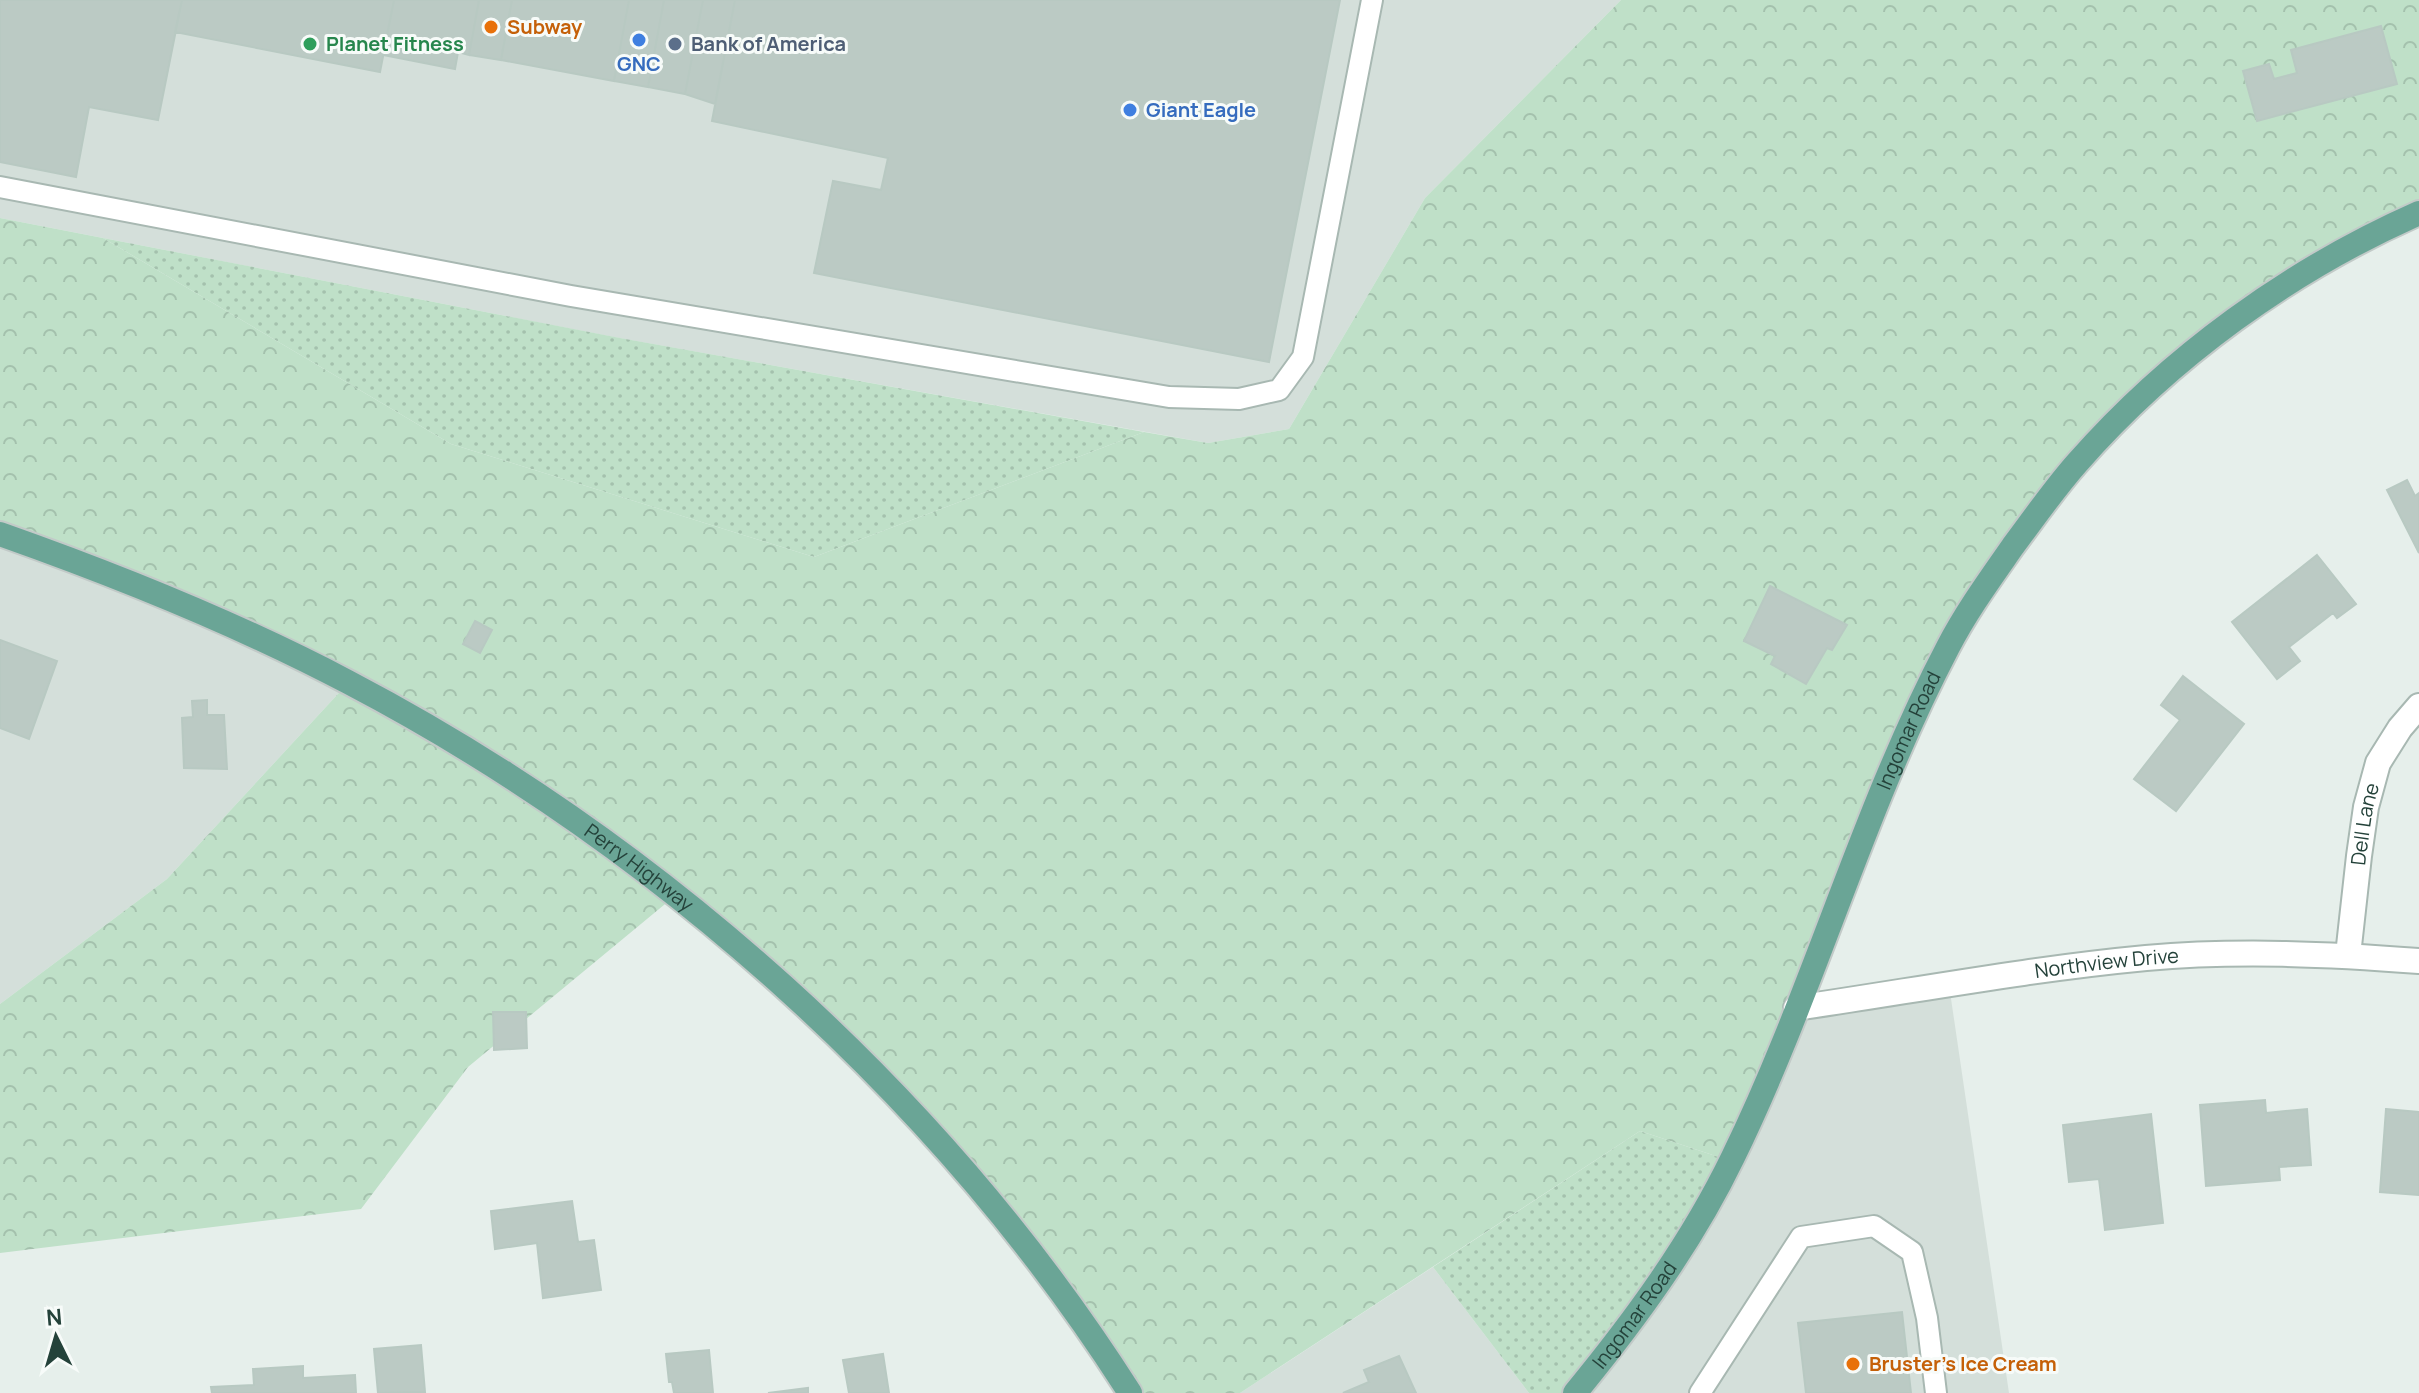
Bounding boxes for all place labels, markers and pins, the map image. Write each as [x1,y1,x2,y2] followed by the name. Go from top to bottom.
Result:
[507,13,583,40] place label: Subway
[482,18,500,36] marker: Subway
[326,30,464,57] place label: Planet Fitness
[691,30,846,57] place label: Bank of America
[630,31,648,49] marker: GNC
[301,35,319,53] marker: Planet Fitness
[666,35,684,53] marker: Bank of America
[617,50,661,77] place label: GNC
[1146,96,1256,123] place label: Giant Eagle
[1121,101,1139,119] marker: Giant Eagle
[1869,1350,2057,1377] place label: Bruster's Ice Cream
[1844,1355,1862,1373] marker: Bruster's Ice Cream

